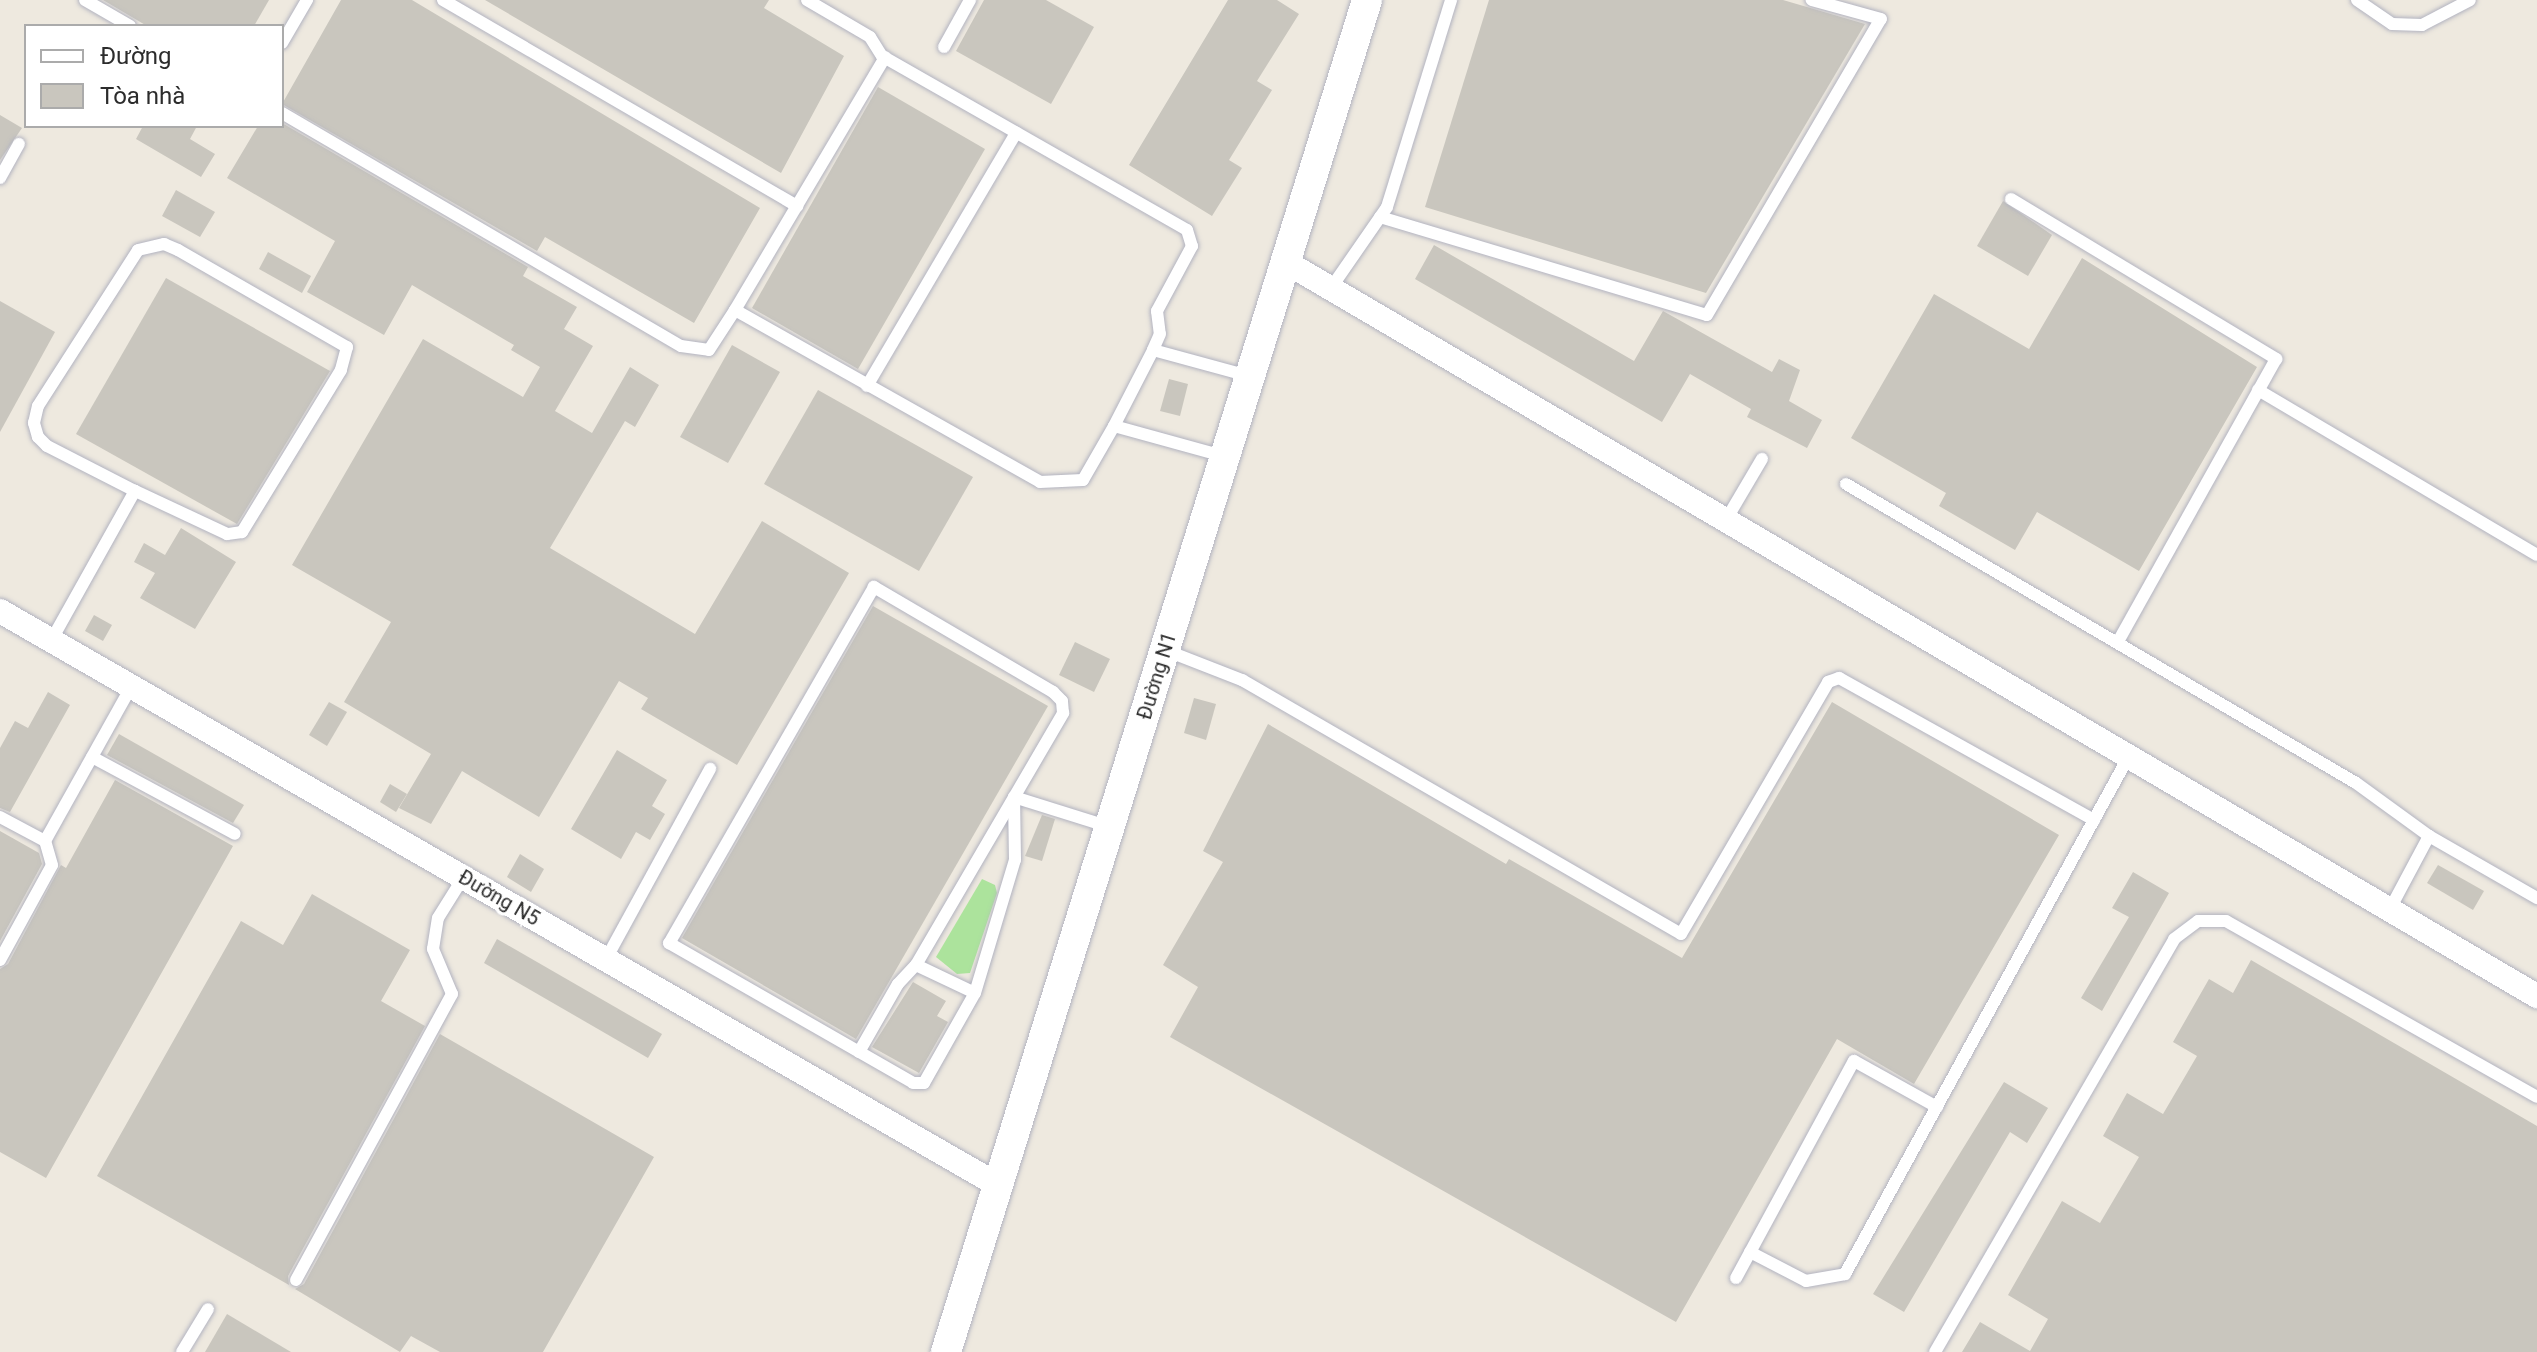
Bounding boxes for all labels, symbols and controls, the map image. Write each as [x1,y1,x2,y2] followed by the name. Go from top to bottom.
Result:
[24,24,284,128] legend
[100,42,171,70] text: Đường
[100,82,185,110] text: Tòa nhà
[1132,629,1182,723] street label: Đường N1
[454,865,544,931] street label: Đường N5

